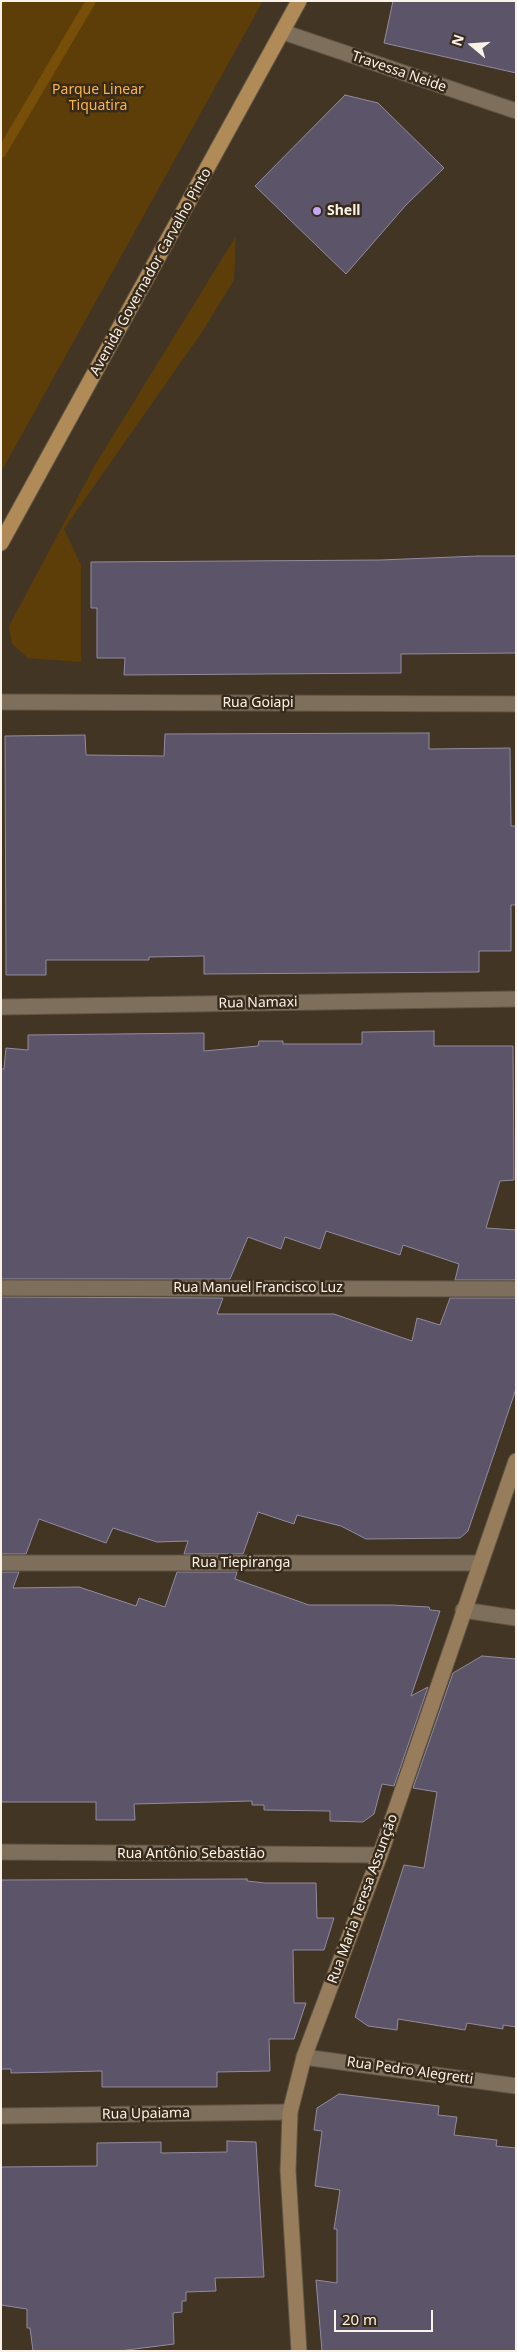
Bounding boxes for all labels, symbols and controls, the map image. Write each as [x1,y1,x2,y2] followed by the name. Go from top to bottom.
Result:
[447,20,497,70] north arrow
[446,32,468,49] text: N
[349,48,449,96] street label: Travessa Neide
[52,82,144,114] park label: Parque Linear Tiquatira
[87,165,215,379] street label: Avenida Governador Carvalho Pinto
[327,203,361,219] place label: Shell
[311,205,323,217] marker: Shell
[222,695,294,711] street label: Rua Goiapi
[218,994,298,1012] street label: Rua Namaxi
[173,1280,343,1296] street label: Rua Manuel Francisco Luz
[192,1555,290,1571] street label: Rua Tiepiranga
[324,1812,402,1986] street label: Rua Maria Teresa Assunção
[117,1846,265,1862] street label: Rua Antônio Sebastião
[346,2054,474,2088] street label: Rua Pedro Alegretti
[102,2105,190,2123] street label: Rua Upaiama
[337,2300,436,2332] scale bar
[342,2309,377,2329] text: 20 m

